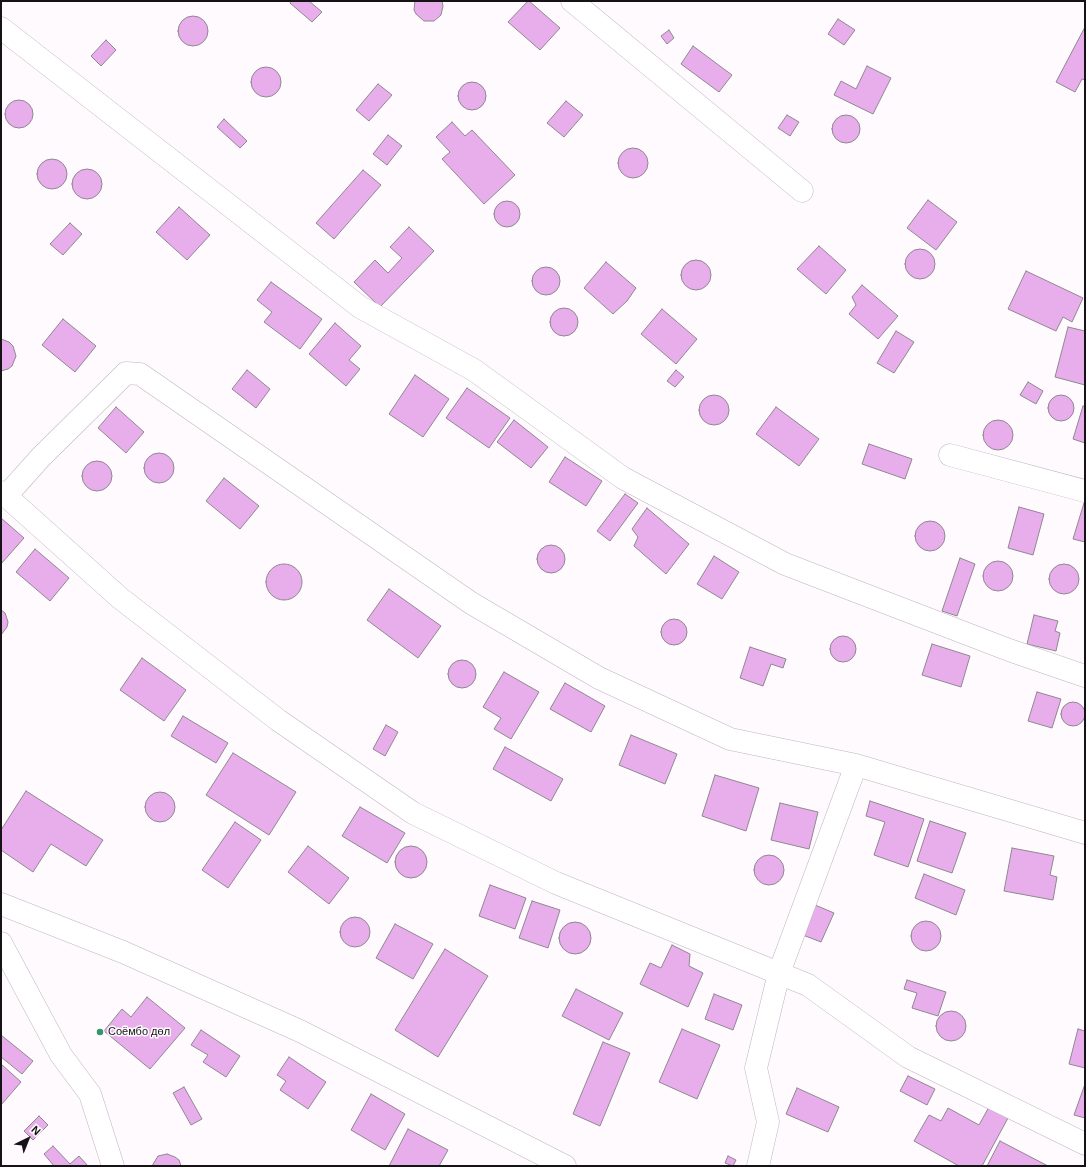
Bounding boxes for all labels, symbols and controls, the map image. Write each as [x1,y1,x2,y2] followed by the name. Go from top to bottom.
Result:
[108,1025,170,1039] place label: Соёмбо дөл
[95,1027,105,1037] marker: Соёмбо дөл
[8,1119,48,1159] north arrow
[29,1123,43,1137] text: N

